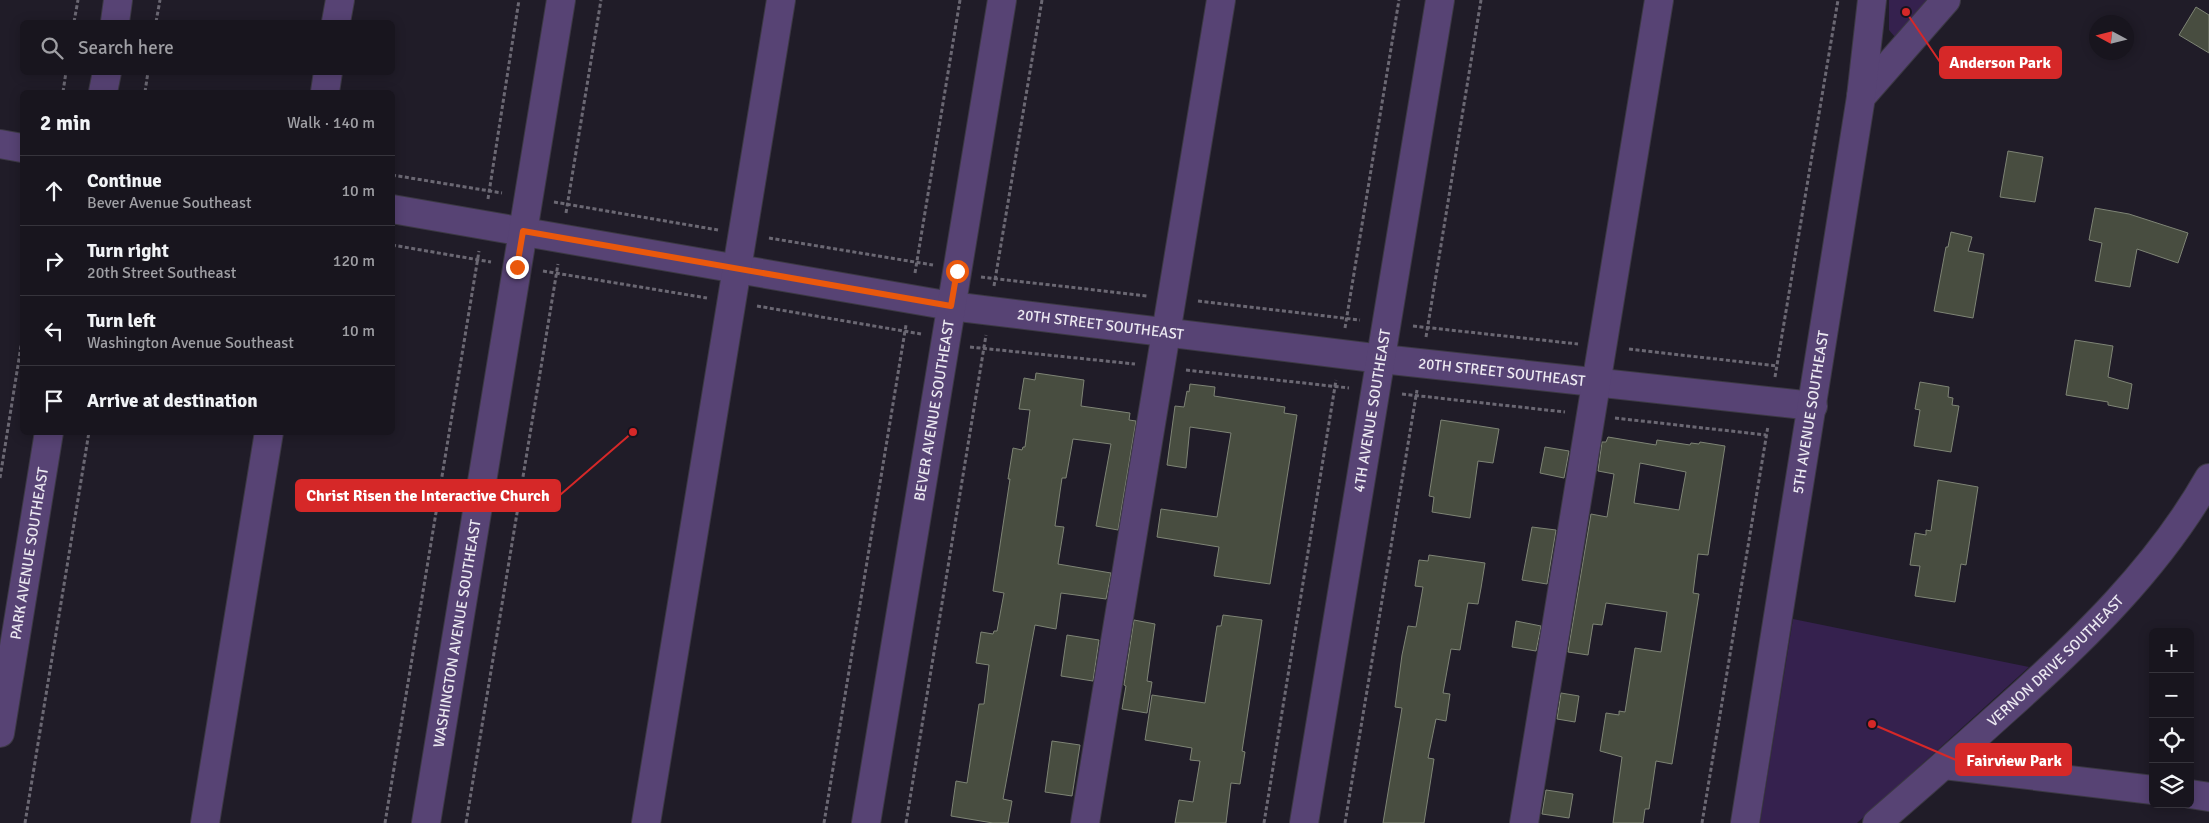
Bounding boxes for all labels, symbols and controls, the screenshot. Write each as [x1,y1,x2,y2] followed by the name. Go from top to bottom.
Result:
[2089,15,2134,60] north arrow
[20,20,395,75] search box
[38,34,66,62] icon: search
[78,36,174,60] text: Search here
[1940,47,2061,78] callout: Anderson Park
[1949,53,2051,73] text: Anderson Park
[40,110,91,136] text: 2 min
[287,113,375,133] text: Walk · 140 m
[87,169,162,193] text: Continue
[40,177,68,205] icon: ahead
[341,181,375,201] text: 10 m
[87,193,252,213] text: Bever Avenue Southeast
[87,239,169,263] text: Turn right
[40,247,68,275] icon: right
[333,251,375,271] text: 120 m
[506,256,529,279] route end
[946,260,969,283] route start
[87,263,236,283] text: 20th Street Southeast
[1016,305,1186,344] street label: 20TH STREET SOUTHEAST
[87,309,156,333] text: Turn left
[40,317,68,345] icon: left
[910,318,958,503] street label: BEVER AVENUE SOUTHEAST
[341,321,375,341] text: 10 m
[1350,327,1395,494] street label: 4TH AVENUE SOUTHEAST
[1789,329,1833,495] street label: 5TH AVENUE SOUTHEAST
[87,333,294,353] text: Washington Avenue Southeast
[1417,354,1587,390] street label: 20TH STREET SOUTHEAST
[40,387,68,415] icon: arrive
[87,389,258,413] text: Arrive at destination
[6,465,52,641] street label: PARK AVENUE SOUTHEAST
[296,480,560,511] callout: Christ Risen the Interactive Church
[306,486,550,506] text: Christ Risen the Interactive Church
[430,518,485,749] street label: WASHINGTON AVENUE SOUTHEAST
[1984,591,2128,731] street label: VERNON DRIVE SOUTHEAST
[2149,628,2194,808] map controls
[2149,628,2194,673] button: +
[2149,673,2194,718] button: −
[2149,718,2194,763] button: locate
[1956,744,2071,775] callout: Fairview Park
[1966,751,2062,771] text: Fairview Park
[2149,763,2194,808] button: layers

